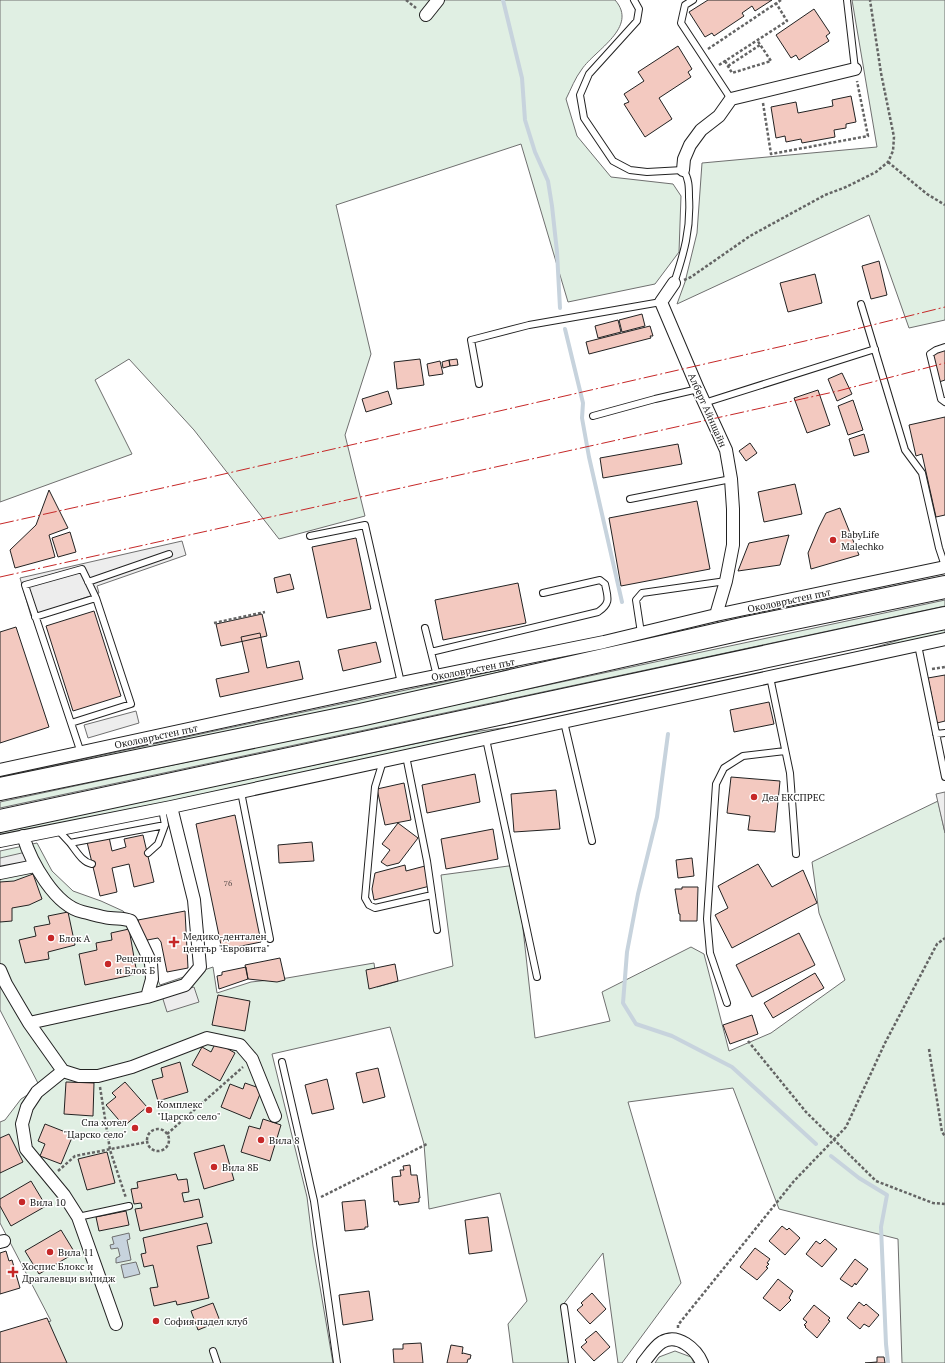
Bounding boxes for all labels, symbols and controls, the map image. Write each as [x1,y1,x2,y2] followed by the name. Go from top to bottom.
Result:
[685,371,730,449] street label: Алберт Айнщайн
[841,528,884,553] place label: BabyLife Malechko
[828,535,838,545] marker: BabyLife Malechko
[746,585,832,616] street label: Околовръстен път
[430,655,516,684] street label: Околовръстен път
[113,721,199,752] street label: Околовръстен път
[762,791,825,804] place label: Деа ЕКСПРЕС
[749,792,759,802] marker: Деа ЕКСПРЕС
[224,878,233,888] house number: 76
[183,930,270,955] place label: Медико-дентален център "Евровита"
[59,932,91,945] place label: Блок А
[46,933,56,943] marker: Блок А
[168,936,180,948] marker: Медико-дентален център "Евровита"
[116,952,162,977] place label: Рецепция и Блок Б
[103,959,113,969] marker: Рецепция и Блок Б
[157,1098,220,1123] place label: Комплекс "Царско село"
[144,1105,154,1115] marker: Комплекс "Царско село"
[64,1116,128,1141] place label: Спа хотел "Царско село"
[130,1123,140,1133] marker: Спа хотел "Царско село"
[269,1134,300,1147] place label: Вила 8
[256,1135,266,1145] marker: Вила 8
[222,1161,259,1174] place label: Вила 8Б
[209,1162,219,1172] marker: Вила 8Б
[30,1196,66,1209] place label: Вила 10
[17,1197,27,1207] marker: Вила 10
[58,1246,94,1259] place label: Вила 11
[45,1247,55,1257] marker: Вила 11
[22,1260,116,1285] place label: Хоспис Блокс и Драгалевци вилидж
[7,1266,19,1278] marker: Хоспис Блокс и Драгалевци вилидж
[164,1315,248,1328] place label: София падел клуб
[151,1316,161,1326] marker: София падел клуб

